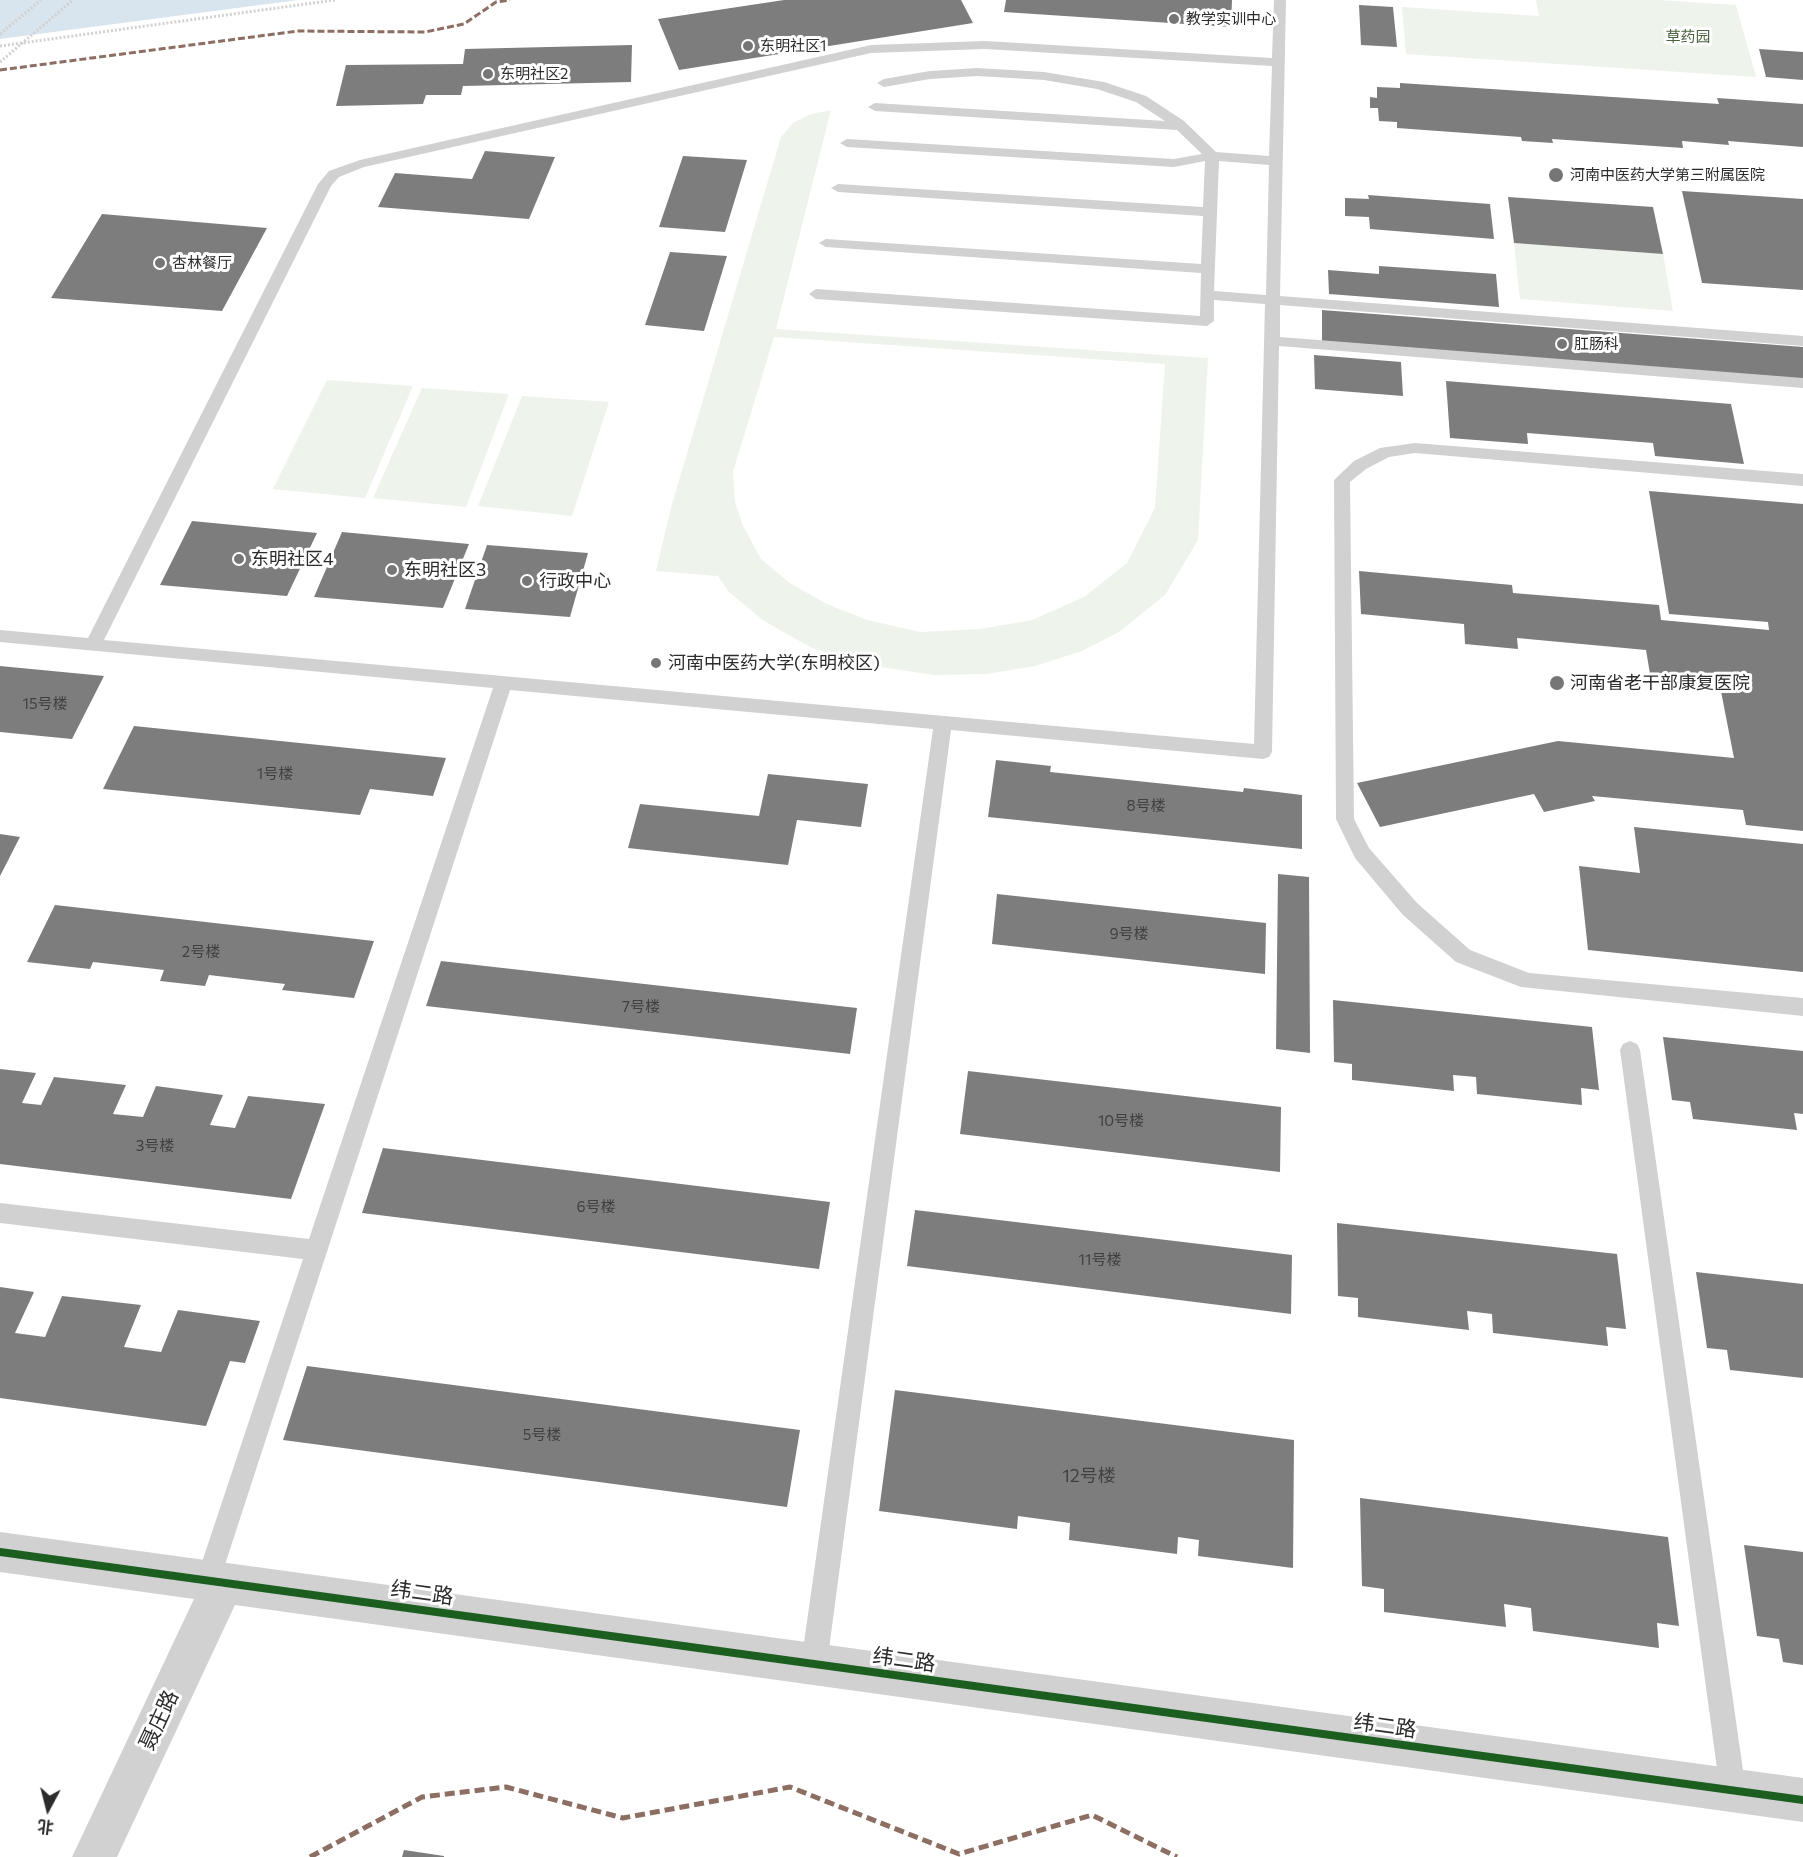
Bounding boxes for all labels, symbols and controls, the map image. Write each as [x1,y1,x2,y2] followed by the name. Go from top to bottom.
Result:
[1186,10,1276,28] place label: 教学实训中心
[1167,12,1181,26] marker: 教学实训中心
[1666,28,1710,46] park label: 草药园
[760,37,826,55] place label: 东明社区1
[741,39,755,53] marker: 东明社区1
[500,65,568,83] place label: 东明社区2
[481,67,495,81] marker: 东明社区2
[1547,166,1565,184] marker: 河南中医药大学第三附属医院
[1570,166,1765,184] place label: 河南中医药大学第三附属医院
[172,254,232,272] place label: 杏林餐厅
[153,256,167,270] marker: 杏林餐厅
[1574,335,1619,353] place label: 肛肠科
[1555,337,1569,351] marker: 肛肠科
[251,548,334,570] place label: 东明社区4
[232,552,246,566] marker: 东明社区4
[404,559,486,581] place label: 东明社区3
[385,563,399,577] marker: 东明社区3
[539,570,611,592] place label: 行政中心
[520,574,534,588] marker: 行政中心
[668,652,880,674] place label: 河南中医药大学(东明校区)
[649,656,663,670] marker: 河南中医药大学(东明校区)
[1570,672,1750,694] place label: 河南省老干部康复医院
[1548,674,1566,692] marker: 河南省老干部康复医院
[22,695,68,713] house number: 15号楼
[257,765,293,783] house number: 1号楼
[1126,797,1166,815] house number: 8号楼
[1109,925,1149,943] house number: 9号楼
[182,943,220,961] house number: 2号楼
[622,998,660,1016] house number: 7号楼
[1098,1112,1144,1130] house number: 10号楼
[136,1137,174,1155] house number: 3号楼
[576,1198,616,1216] house number: 6号楼
[1079,1251,1121,1269] house number: 11号楼
[523,1426,561,1444] house number: 5号楼
[1062,1465,1116,1487] house number: 12号楼
[389,1576,455,1610] street label: 纬二路
[871,1643,937,1677] street label: 纬二路
[134,1686,184,1754] street label: 聂庄路
[1352,1709,1418,1743] street label: 纬二路
[18,1779,78,1839] north arrow
[37,1817,55,1838] text: 北

